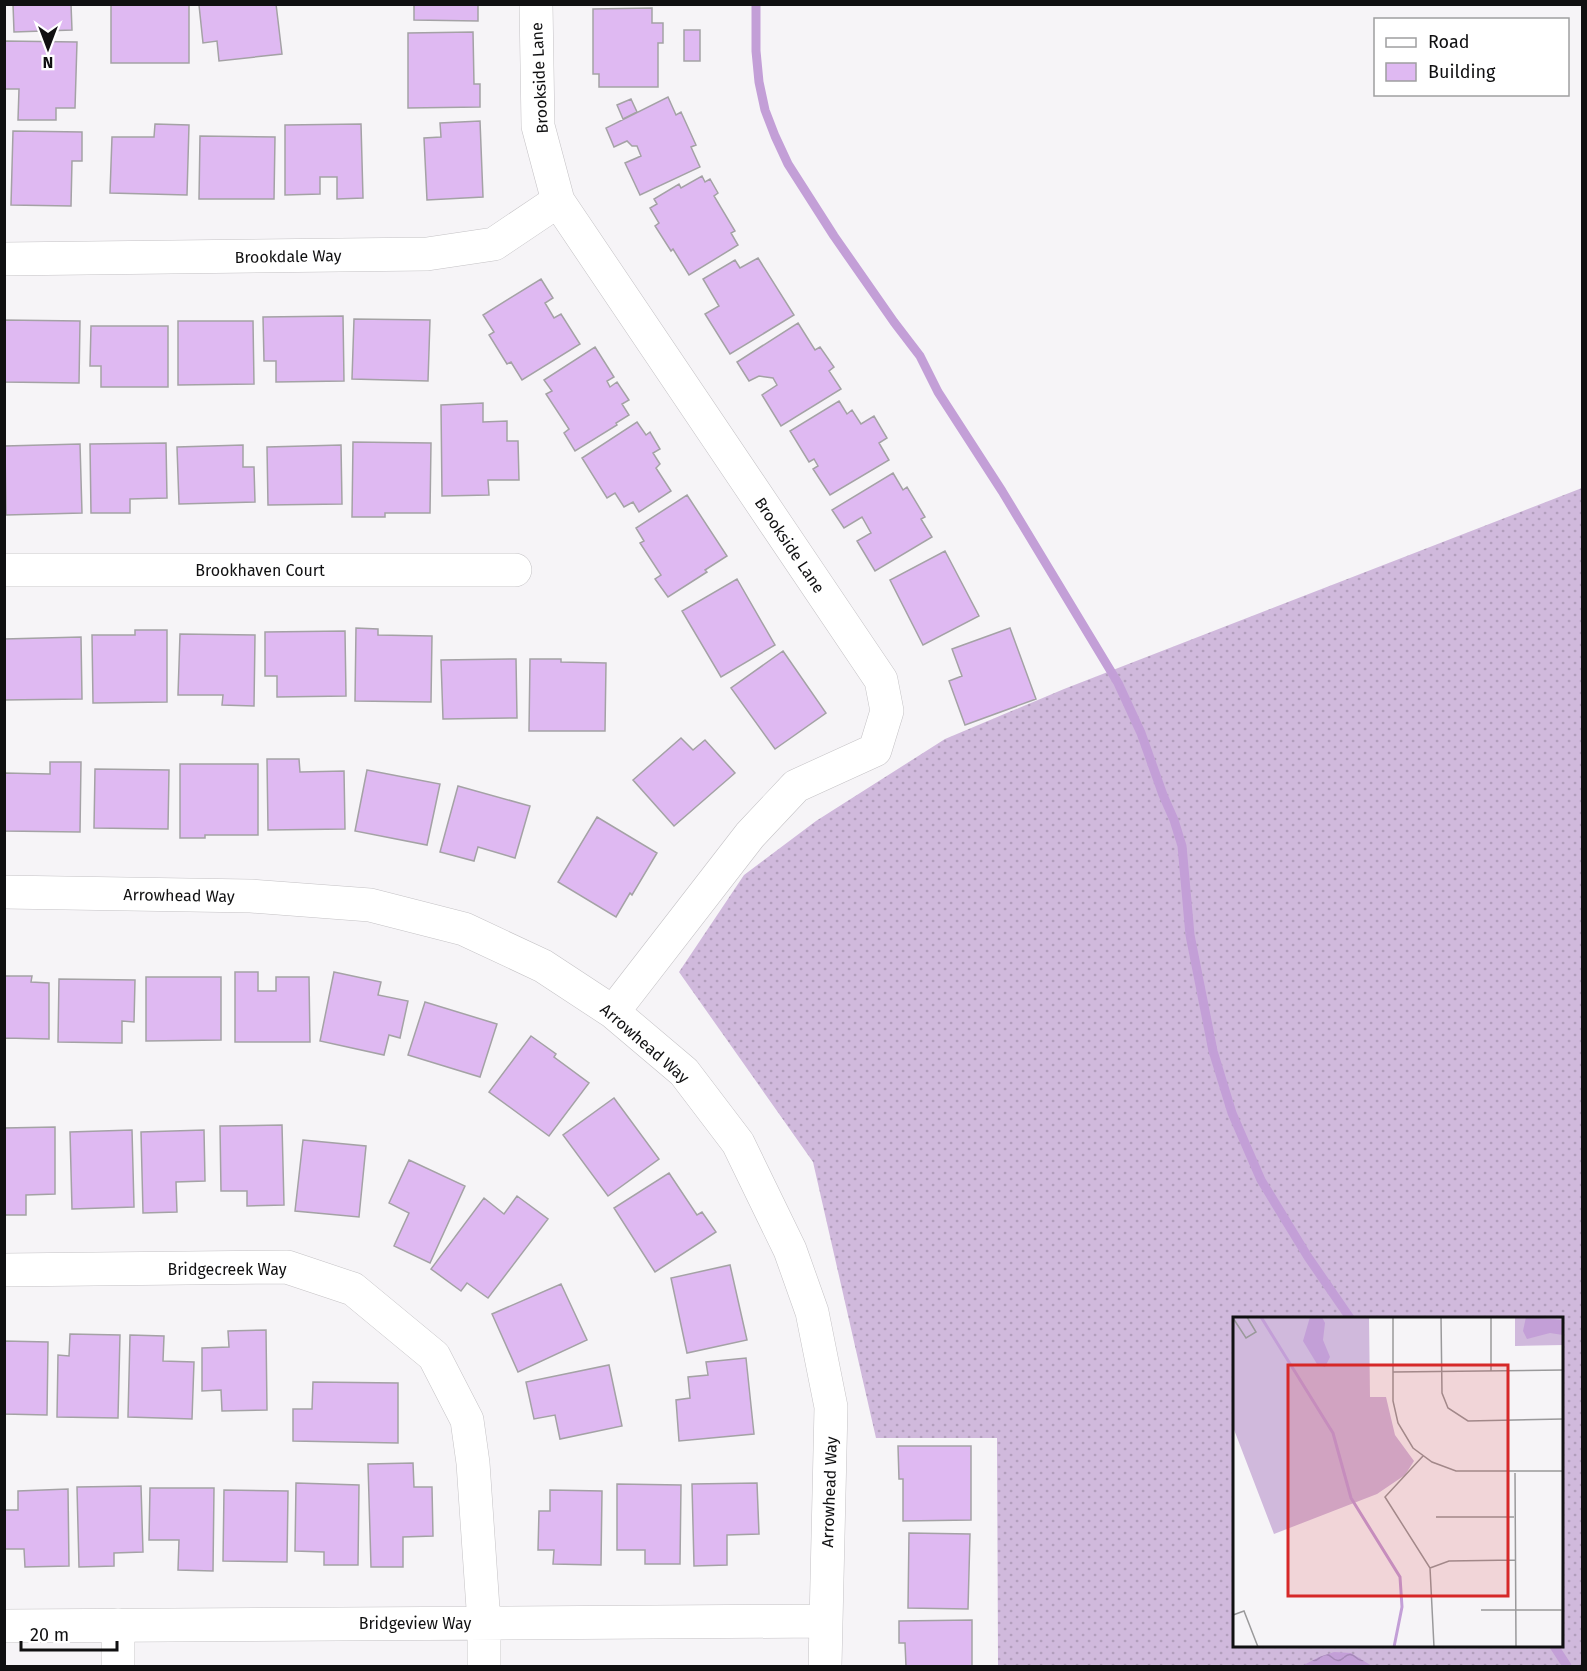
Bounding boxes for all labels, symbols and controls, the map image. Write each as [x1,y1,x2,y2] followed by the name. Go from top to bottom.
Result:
[18,18,78,78] north arrow
[1374,18,1569,96] legend
[527,22,552,134] street label: Brookside Lane
[1428,31,1470,53] text: Road
[43,53,53,72] text: N
[1428,61,1496,83] text: Building
[234,246,342,267] street label: Brookdale Way
[751,494,829,597] street label: Brookside Lane
[195,561,325,580] street label: Brookhaven Court
[123,885,235,906] street label: Arrowhead Way
[596,1000,693,1087] street label: Arrowhead Way
[167,1260,287,1279] street label: Bridgecreek Way
[1233,1317,1563,1647] inset map
[818,1436,841,1548] street label: Arrowhead Way
[21,1614,117,1652] scale bar
[359,1614,471,1633] street label: Bridgeview Way
[30,1624,69,1646] text: 20 m

